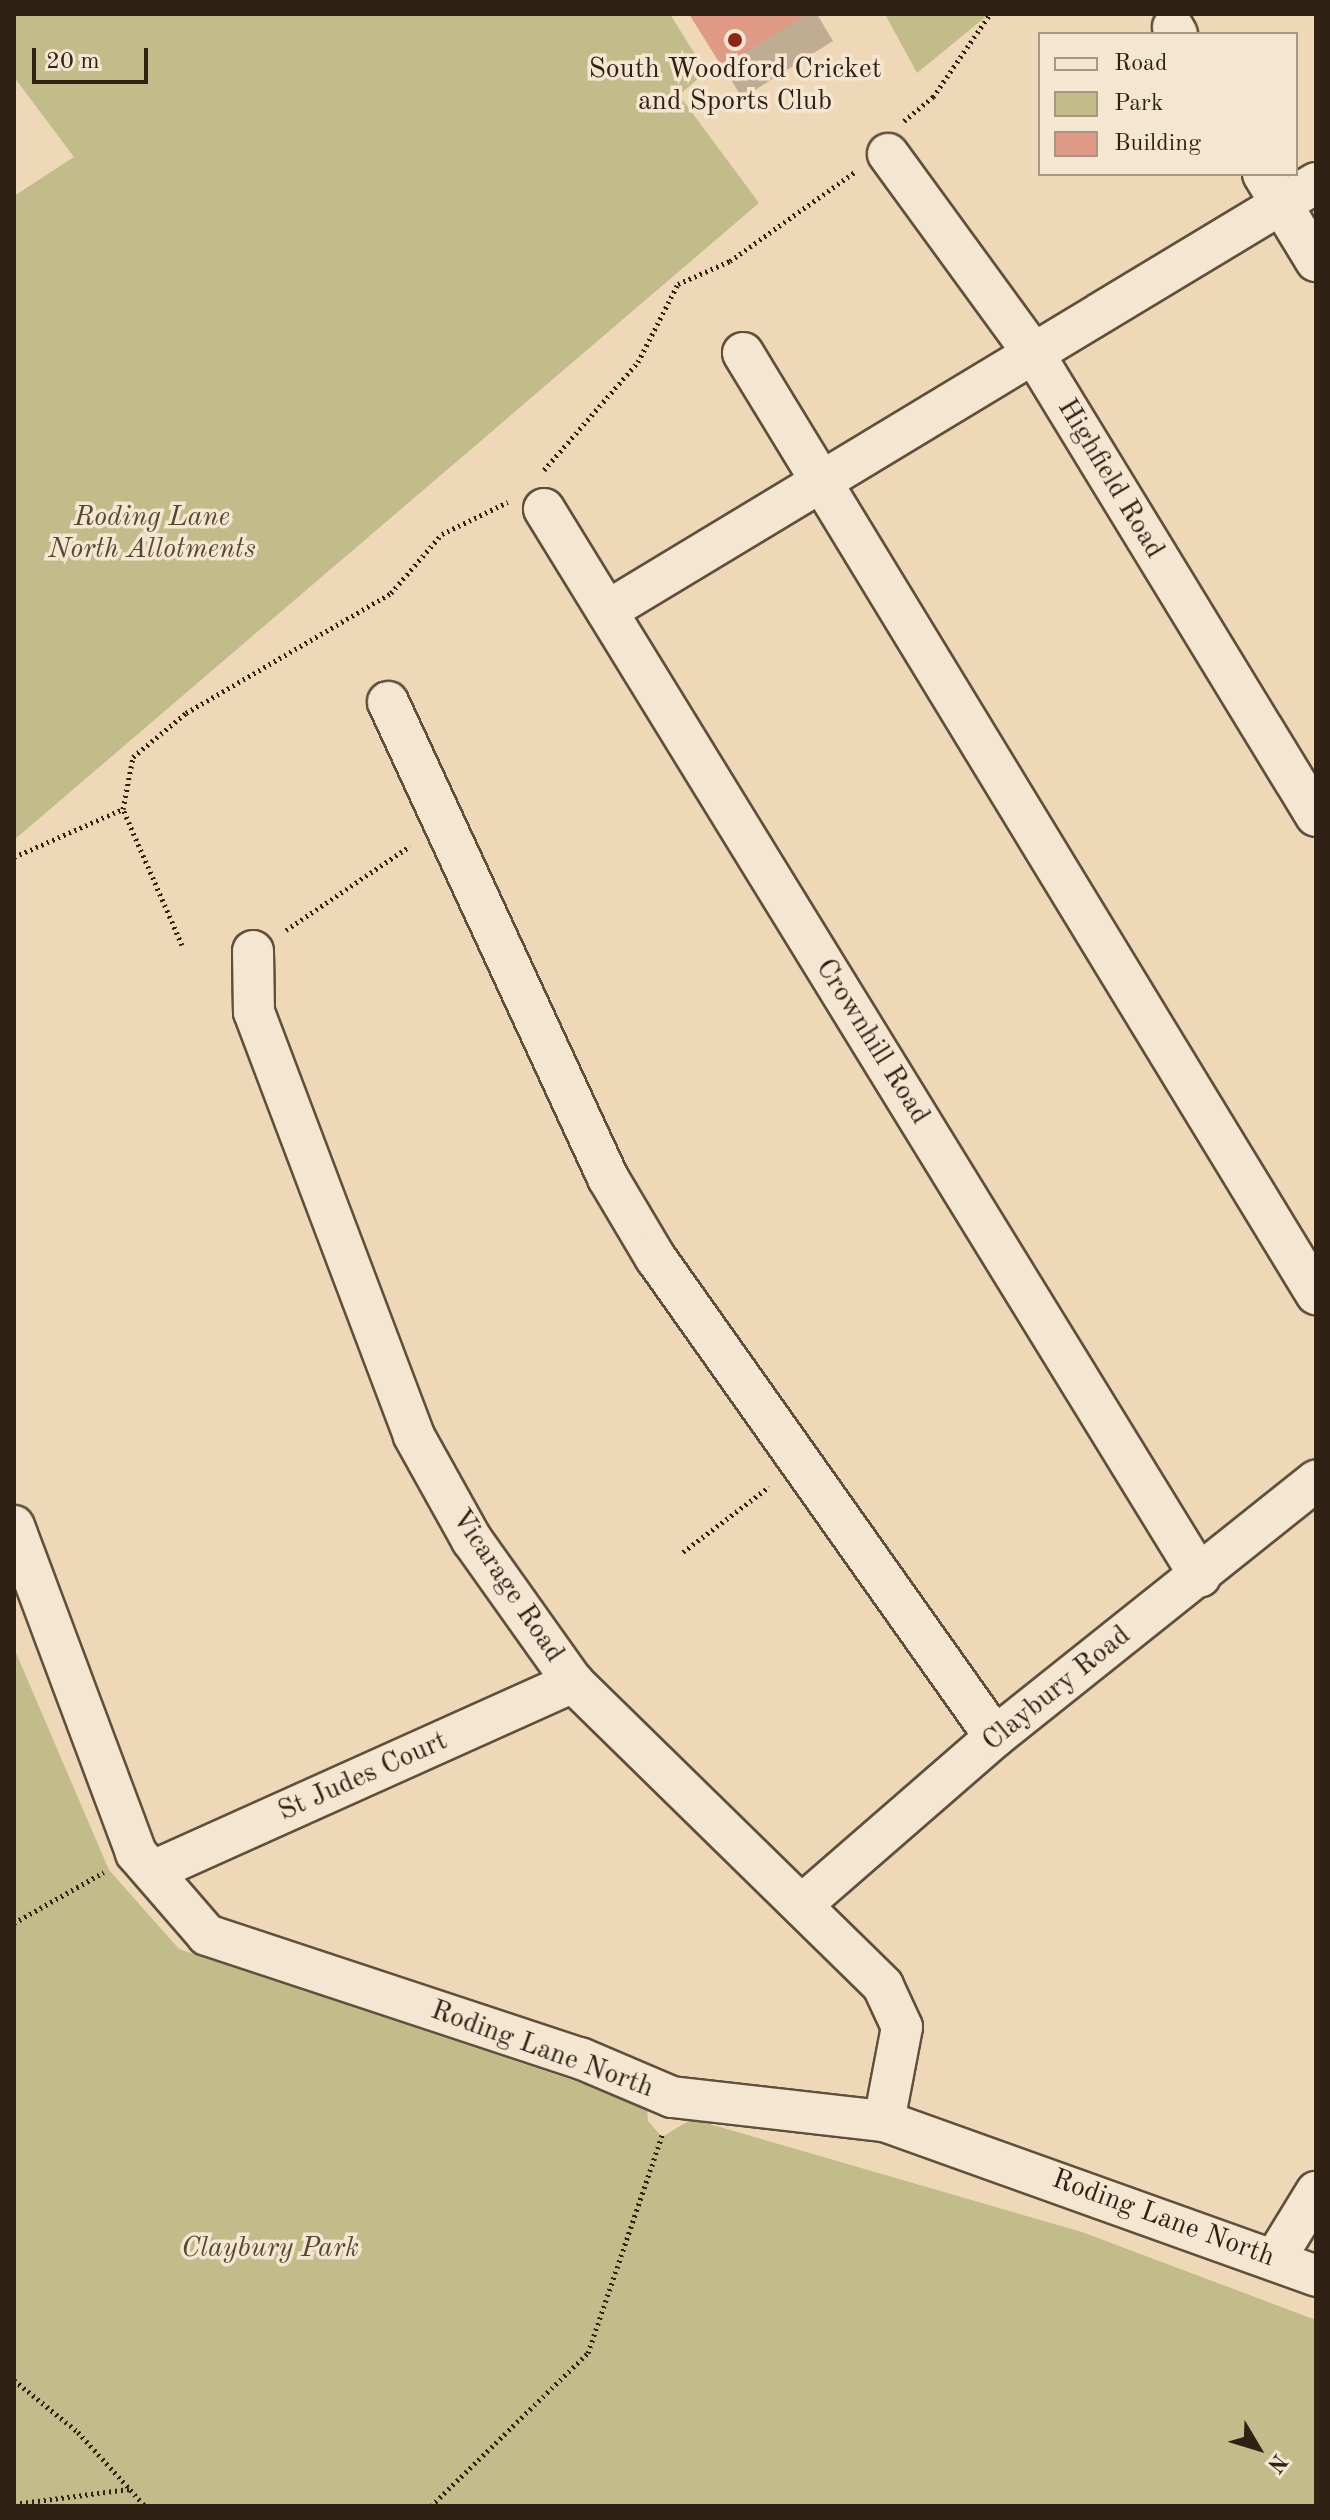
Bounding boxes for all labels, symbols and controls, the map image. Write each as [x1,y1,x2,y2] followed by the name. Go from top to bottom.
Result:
[726,31,744,49] marker: South Woodford Cricket and Sports Club
[36,32,152,82] scale bar
[1038,32,1298,176] legend
[46,50,100,74] text: 20 m
[1114,52,1167,76] text: Road
[589,53,881,119] place label: South Woodford Cricket and Sports Club
[1114,92,1163,116] text: Park
[1114,132,1201,156] text: Building
[1049,393,1171,565] street label: Highfield Road
[48,501,256,567] park label: Roding Lane North Allotments
[808,953,936,1131] street label: Crownhill Road
[443,1503,571,1669] street label: Vicarage Road
[976,1619,1138,1759] street label: Claybury Road
[273,1725,453,1829] street label: St Judes Court
[426,1994,658,2106] street label: Roding Lane North
[1047,2163,1279,2275] street label: Roding Lane North
[181,2232,359,2266] park label: Claybury Park
[1218,2408,1298,2488] north arrow
[1263,2449,1291,2476] text: N

